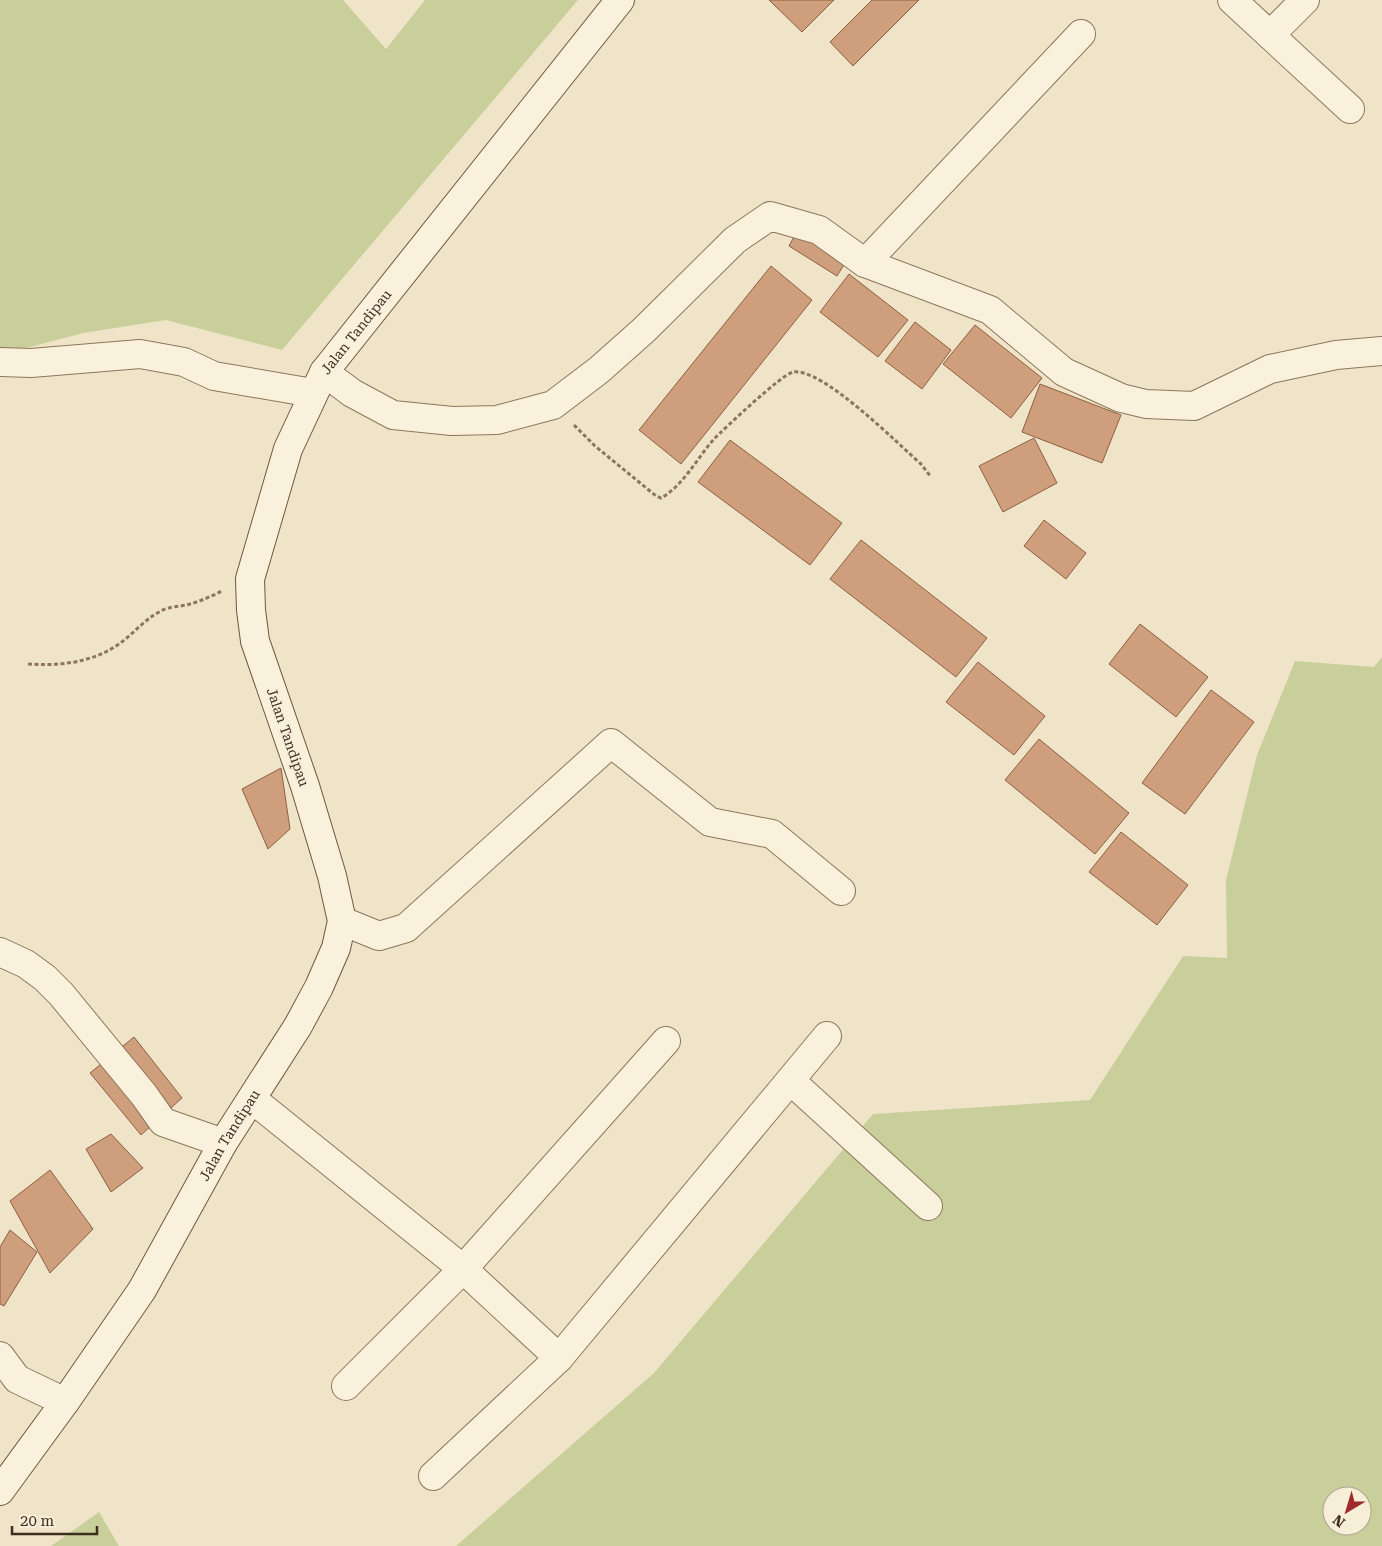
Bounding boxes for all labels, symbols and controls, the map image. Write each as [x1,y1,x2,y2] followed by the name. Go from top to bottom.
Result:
[318,286,395,377] street label: Jalan Tandipau
[264,686,312,789] street label: Jalan Tandipau
[196,1086,263,1183] street label: Jalan Tandipau
[1322,1486,1372,1536] north arrow
[12,1504,98,1536] scale bar
[1330,1511,1348,1531] text: N
[20,1512,55,1530] text: 20 m

